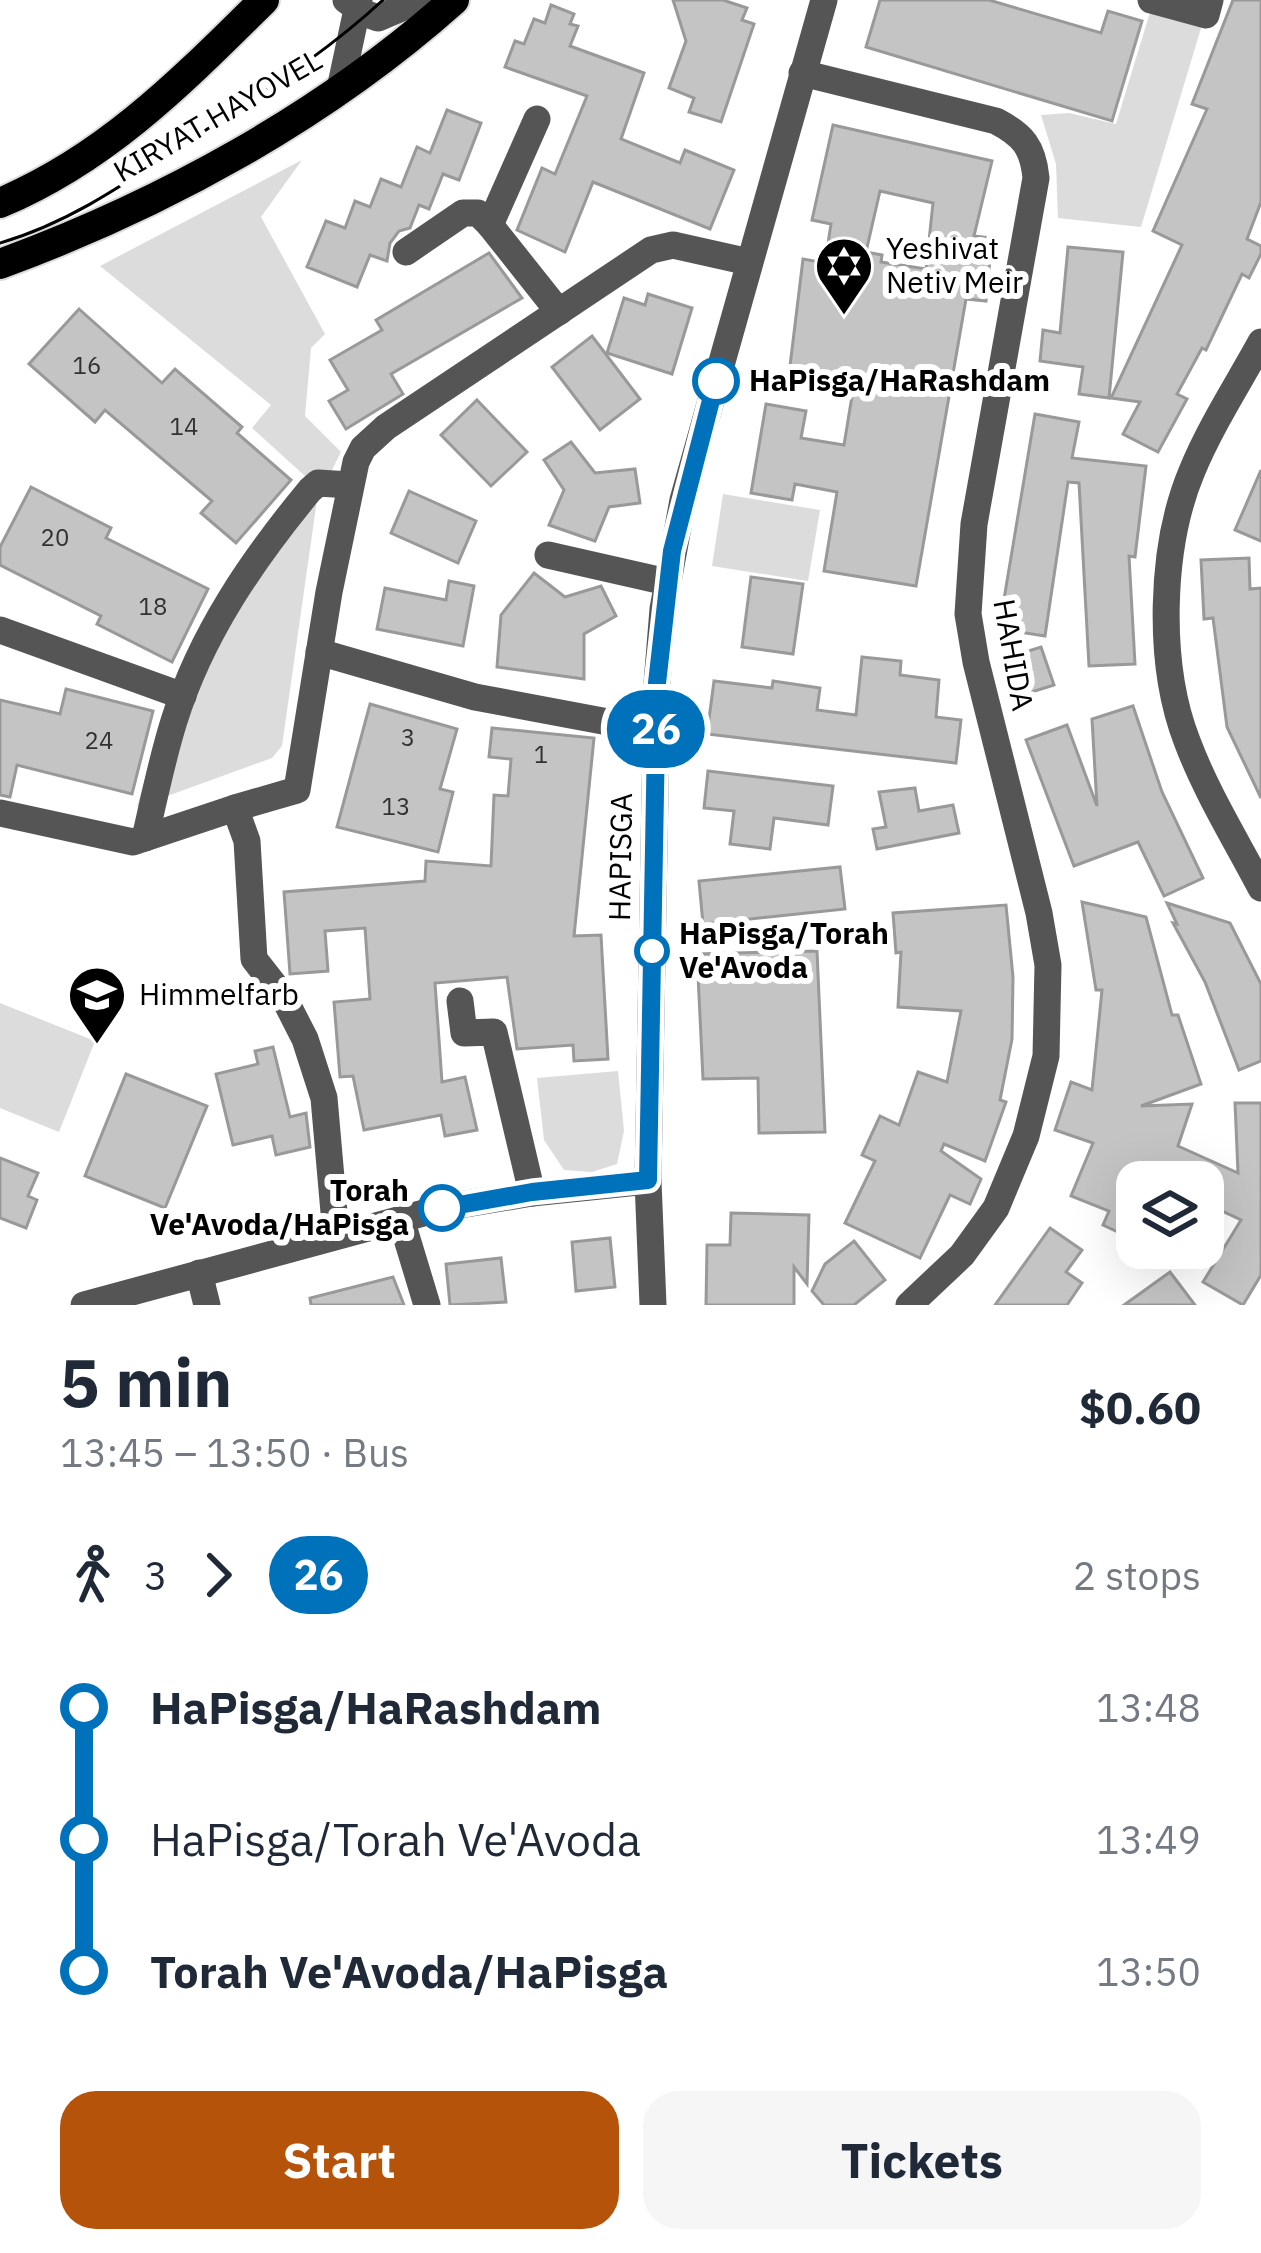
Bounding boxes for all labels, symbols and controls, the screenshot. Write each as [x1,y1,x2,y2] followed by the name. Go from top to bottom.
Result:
[106,39,328,190] street label: KIRYAT HAYOVEL
[886,228,1023,301] place label: Yeshivat Netiv Meir
[813,235,875,317] synagogue icon: Yeshivat Netiv Meir
[73,349,101,381] house number: 16
[694,359,738,403] marker: HaPisga/HaRashdam
[749,360,1050,399] place label: HaPisga/HaRashdam
[170,410,198,442] house number: 14
[41,521,69,553] house number: 20
[139,590,167,622] house number: 18
[985,596,1043,714] street label: HAHIDA
[602,690,710,768] line badge: 26
[631,701,681,756] text: 26
[401,721,415,753] house number: 3
[85,724,113,756] house number: 24
[534,738,548,770] house number: 1
[382,790,410,822] house number: 13
[599,793,640,921] street label: HAPISGA
[679,913,889,986] place label: HaPisga/Torah Ve'Avoda
[636,935,668,967] marker: HaPisga/Torah Ve'Avoda
[66,964,128,1046] school or university icon: Himmelfarb
[139,974,299,1013] place label: Himmelfarb
[1116,1161,1224,1269] map controls
[1116,1161,1224,1269] button: layers
[150,1170,409,1243] place label: Torah Ve'Avoda/HaPisga
[420,1186,464,1230] marker: Torah Ve'Avoda/HaPisga
[60,1339,232,1425] text: 5 min
[1079,1378,1201,1436] text: $0.60
[60,1427,409,1478] text: 13:45 – 13:50 · Bus
[60,1542,126,1608] icon: walk
[185,1542,251,1608] icon: forward
[293,1547,344,1602] text: 26
[144,1550,167,1601] text: 3
[1073,1550,1201,1601] text: 2 stops
[150,1678,602,1736] text: HaPisga/HaRashdam
[1096,1682,1201,1733] text: 13:48
[150,1810,641,1868] text: HaPisga/Torah Ve'Avoda
[1096,1814,1201,1865] text: 13:49
[150,1942,668,2000] text: Torah Ve'Avoda/HaPisga
[1096,1946,1201,1997] text: 13:50
[60,2091,619,2229] button: Start
[643,2091,1201,2229] button: Tickets

